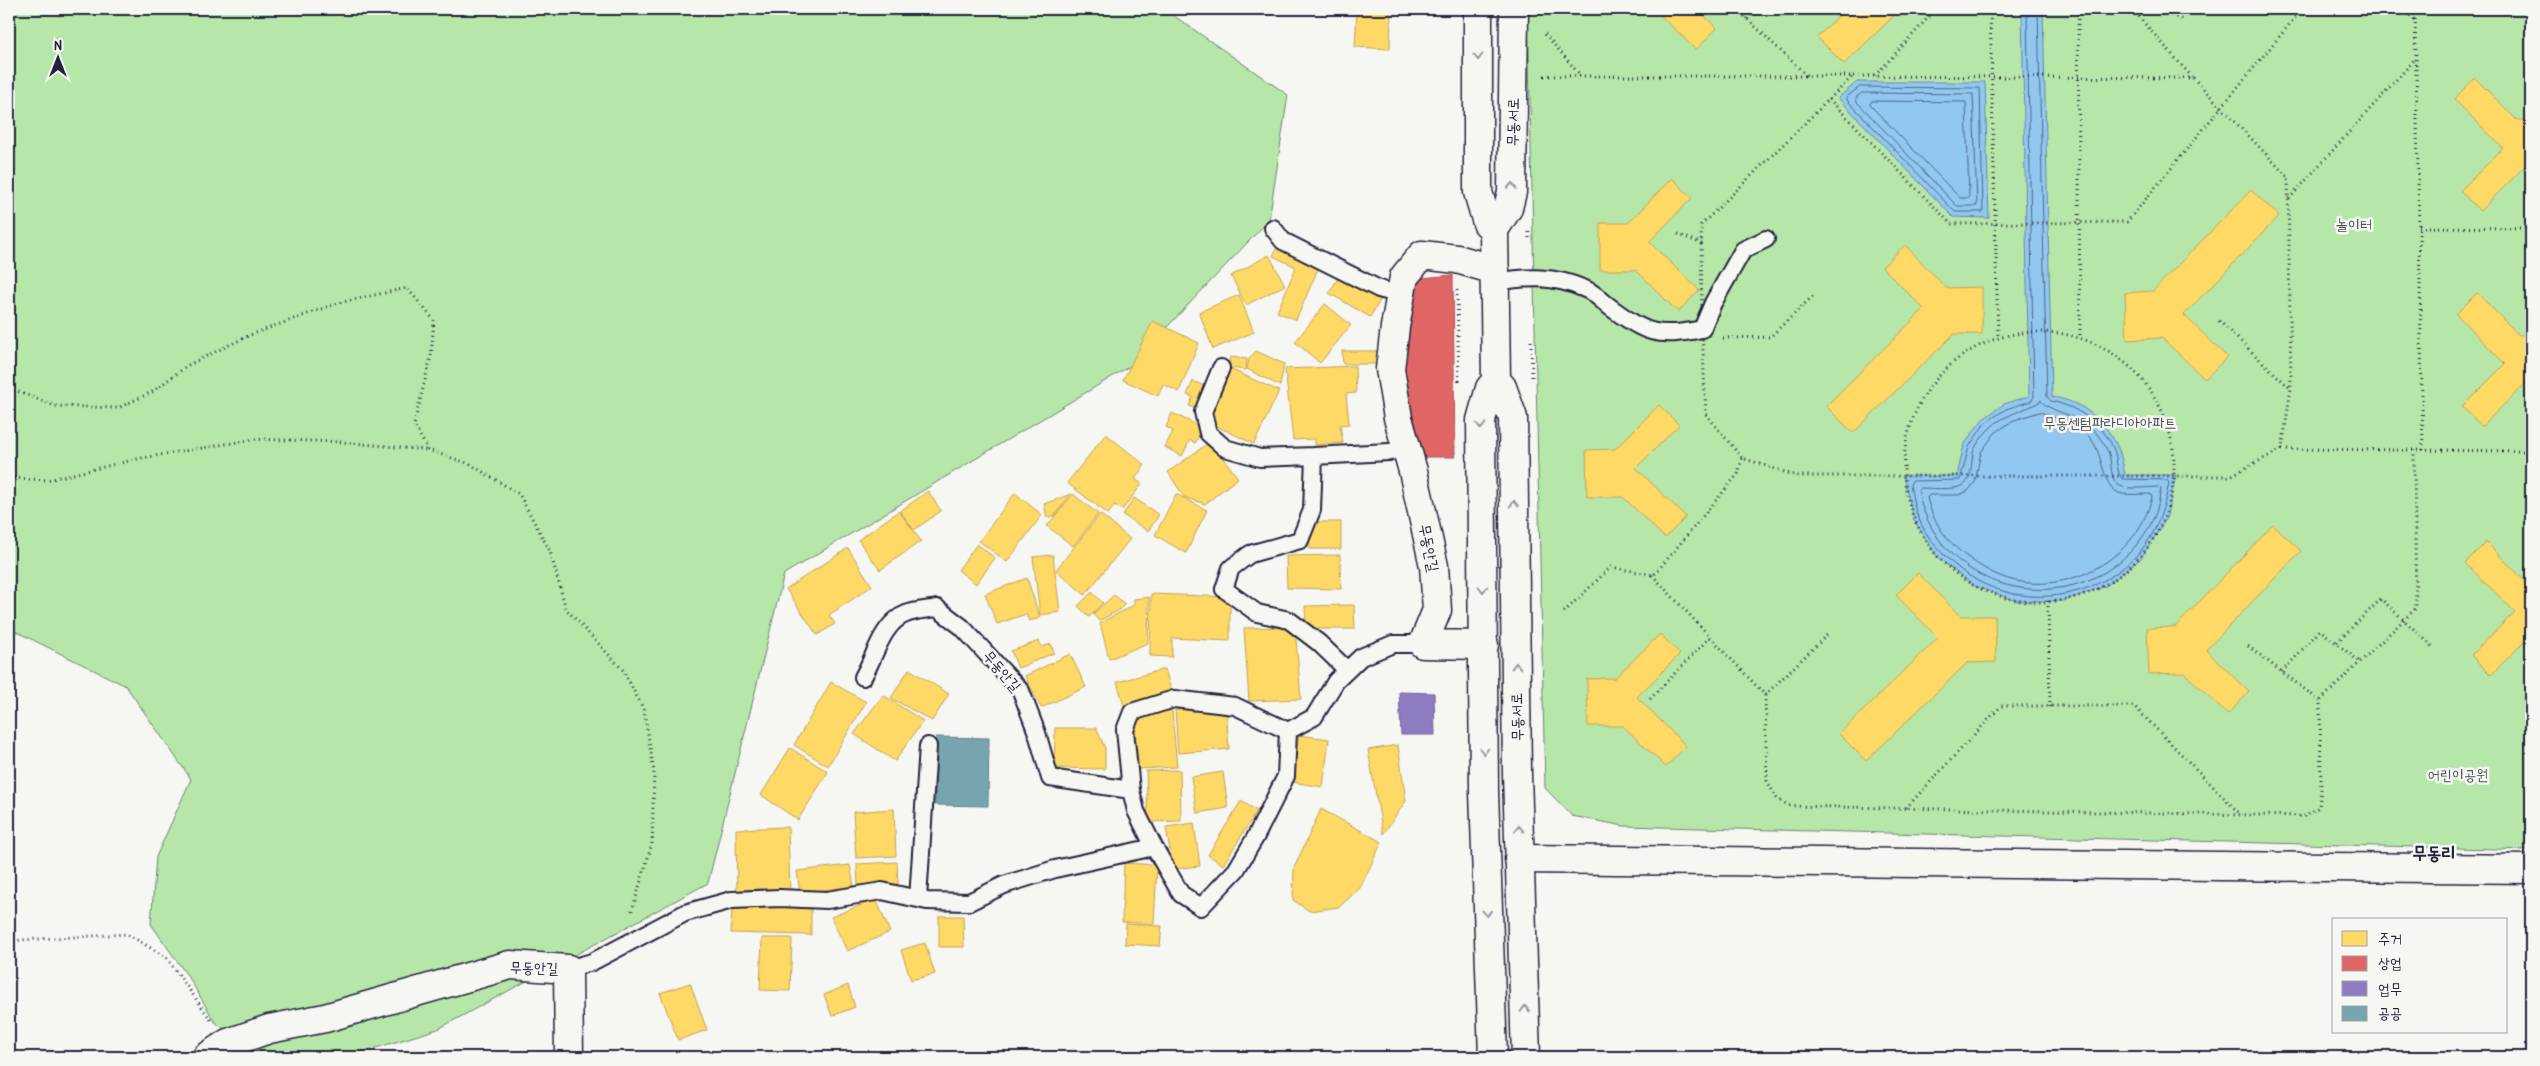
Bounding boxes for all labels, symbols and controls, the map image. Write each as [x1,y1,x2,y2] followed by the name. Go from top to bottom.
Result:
[32,32,82,82] north arrow
[54,35,62,54] text: N
[1473,54,1483,62] one-way arrow
[1502,98,1523,146] street label: 무동서로
[1506,182,1517,190] one-way arrow
[2336,214,2372,235] park label: 놀이터
[2044,412,2176,433] park label: 무동센텀파라디아아파트
[1476,422,1486,430] one-way arrow
[1509,499,1520,507] one-way arrow
[1415,522,1444,574] street label: 무동안길
[1478,585,1488,593] one-way arrow
[979,646,1026,696] street label: 무동안길
[1511,662,1521,670] one-way arrow
[1506,693,1527,741] street label: 무동서로
[1479,748,1489,755] one-way arrow
[2428,764,2488,785] park label: 어린이공원
[1513,824,1524,832] one-way arrow
[2412,840,2456,865] district label: 무동리
[1482,910,1493,918] one-way arrow
[2332,918,2508,1034] legend
[2378,928,2402,949] text: 주거
[2378,952,2402,973] text: 상업
[510,957,558,978] street label: 무동안길
[2378,978,2402,999] text: 업무
[2378,1002,2402,1023] text: 공공
[1520,1004,1530,1012] one-way arrow

